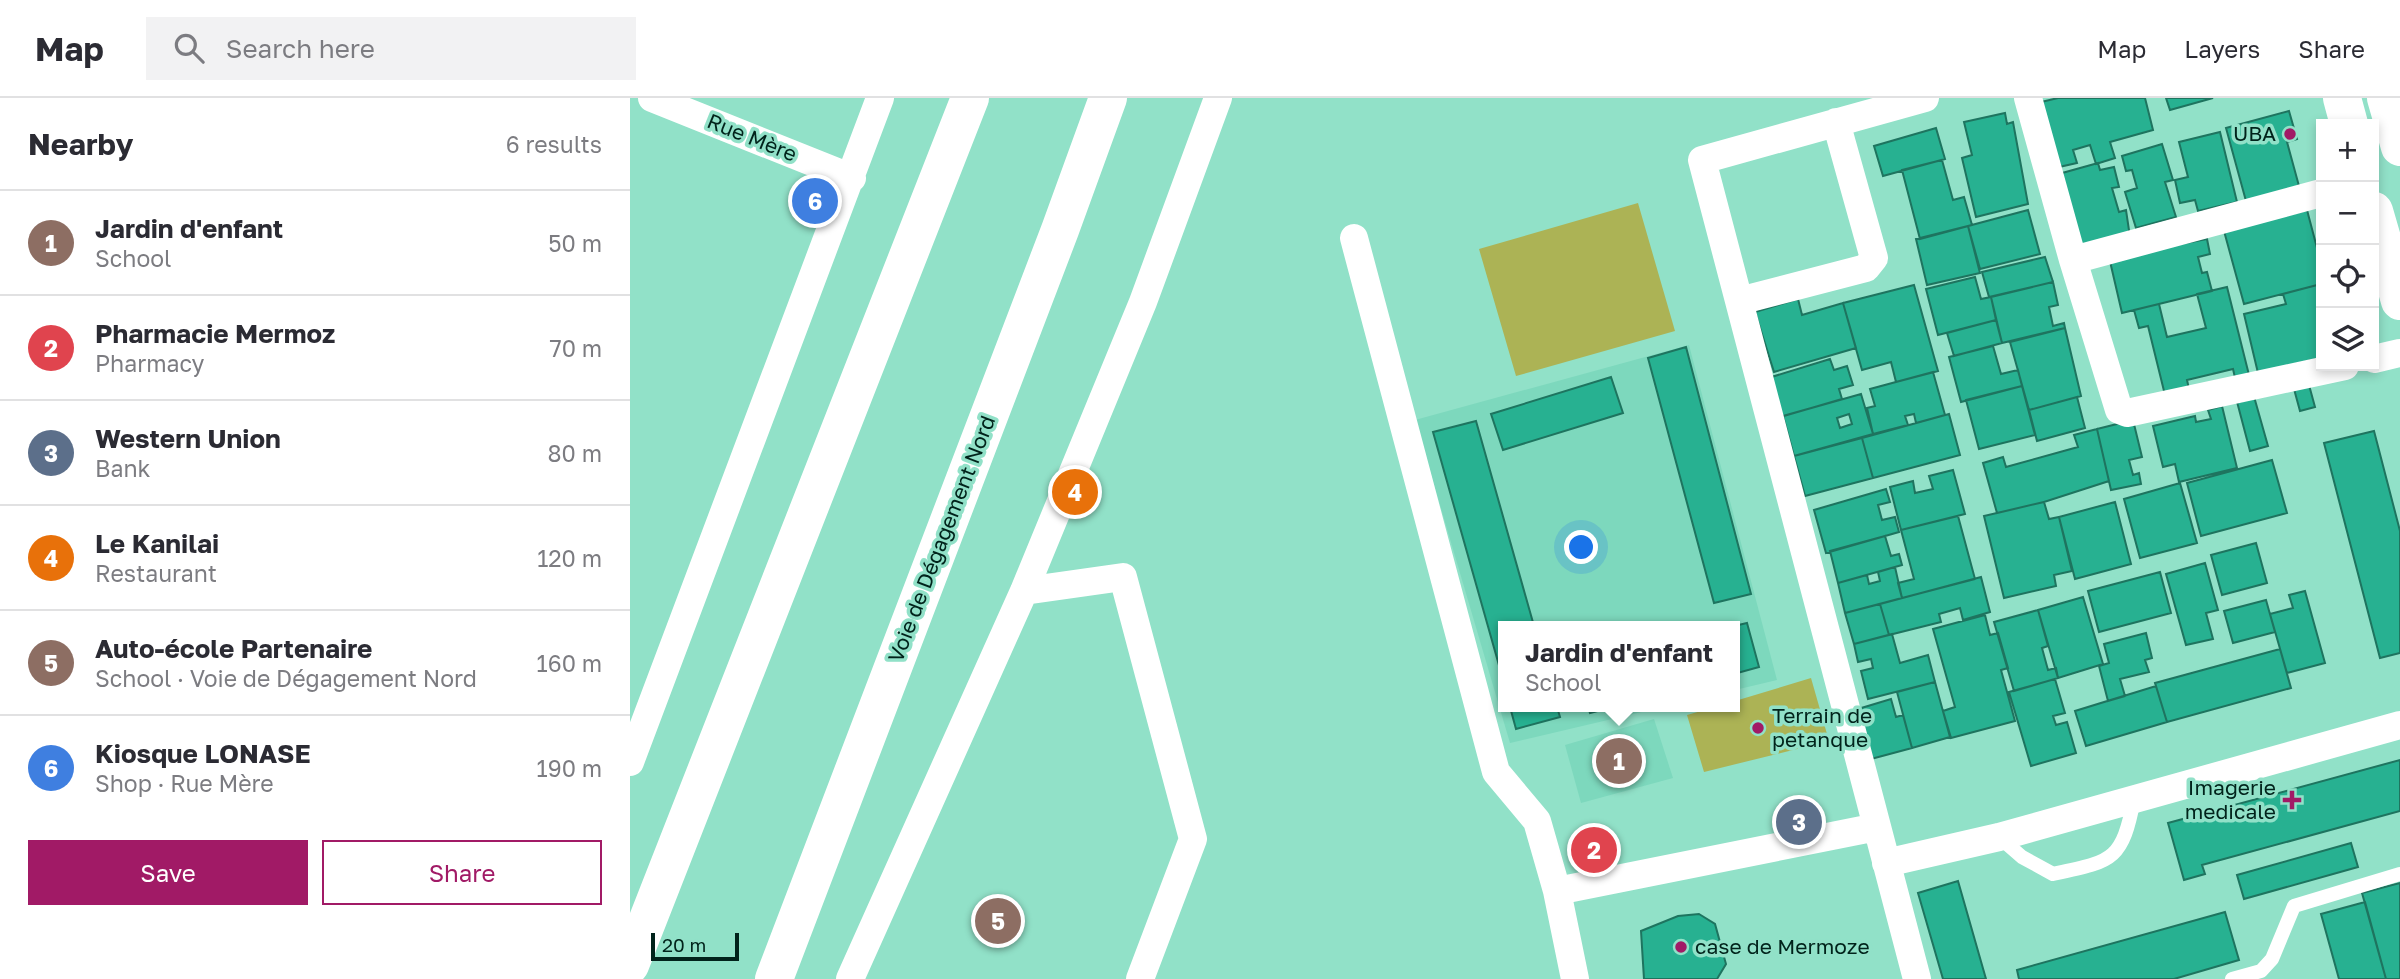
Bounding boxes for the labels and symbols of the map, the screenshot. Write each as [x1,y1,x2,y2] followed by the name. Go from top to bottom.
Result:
[704,107,801,167] street label: Rue Mère
[2233,120,2276,146] place label: UBA
[2282,126,2298,142] marker: UBA
[792,175,838,227] pin: 6
[882,412,1000,666] street label: Voie de Dégagement Nord
[1052,466,1098,518] pin: 4
[1564,530,1598,564] your location
[1772,702,1872,752] place label: Terrain de petanque
[1750,720,1766,736] marker: Terrain de petanque
[1596,735,1642,787] pin: 1
[2185,774,2276,824] place label: Imagerie medicale
[2282,790,2302,810] marker: Imagerie medicale
[1776,796,1822,848] pin: 3
[1571,824,1617,876] pin: 2
[975,895,1021,947] pin: 5
[651,930,738,962] scale bar
[1695,933,1870,959] place label: case de Mermoze
[1673,939,1689,955] marker: case de Mermoze

